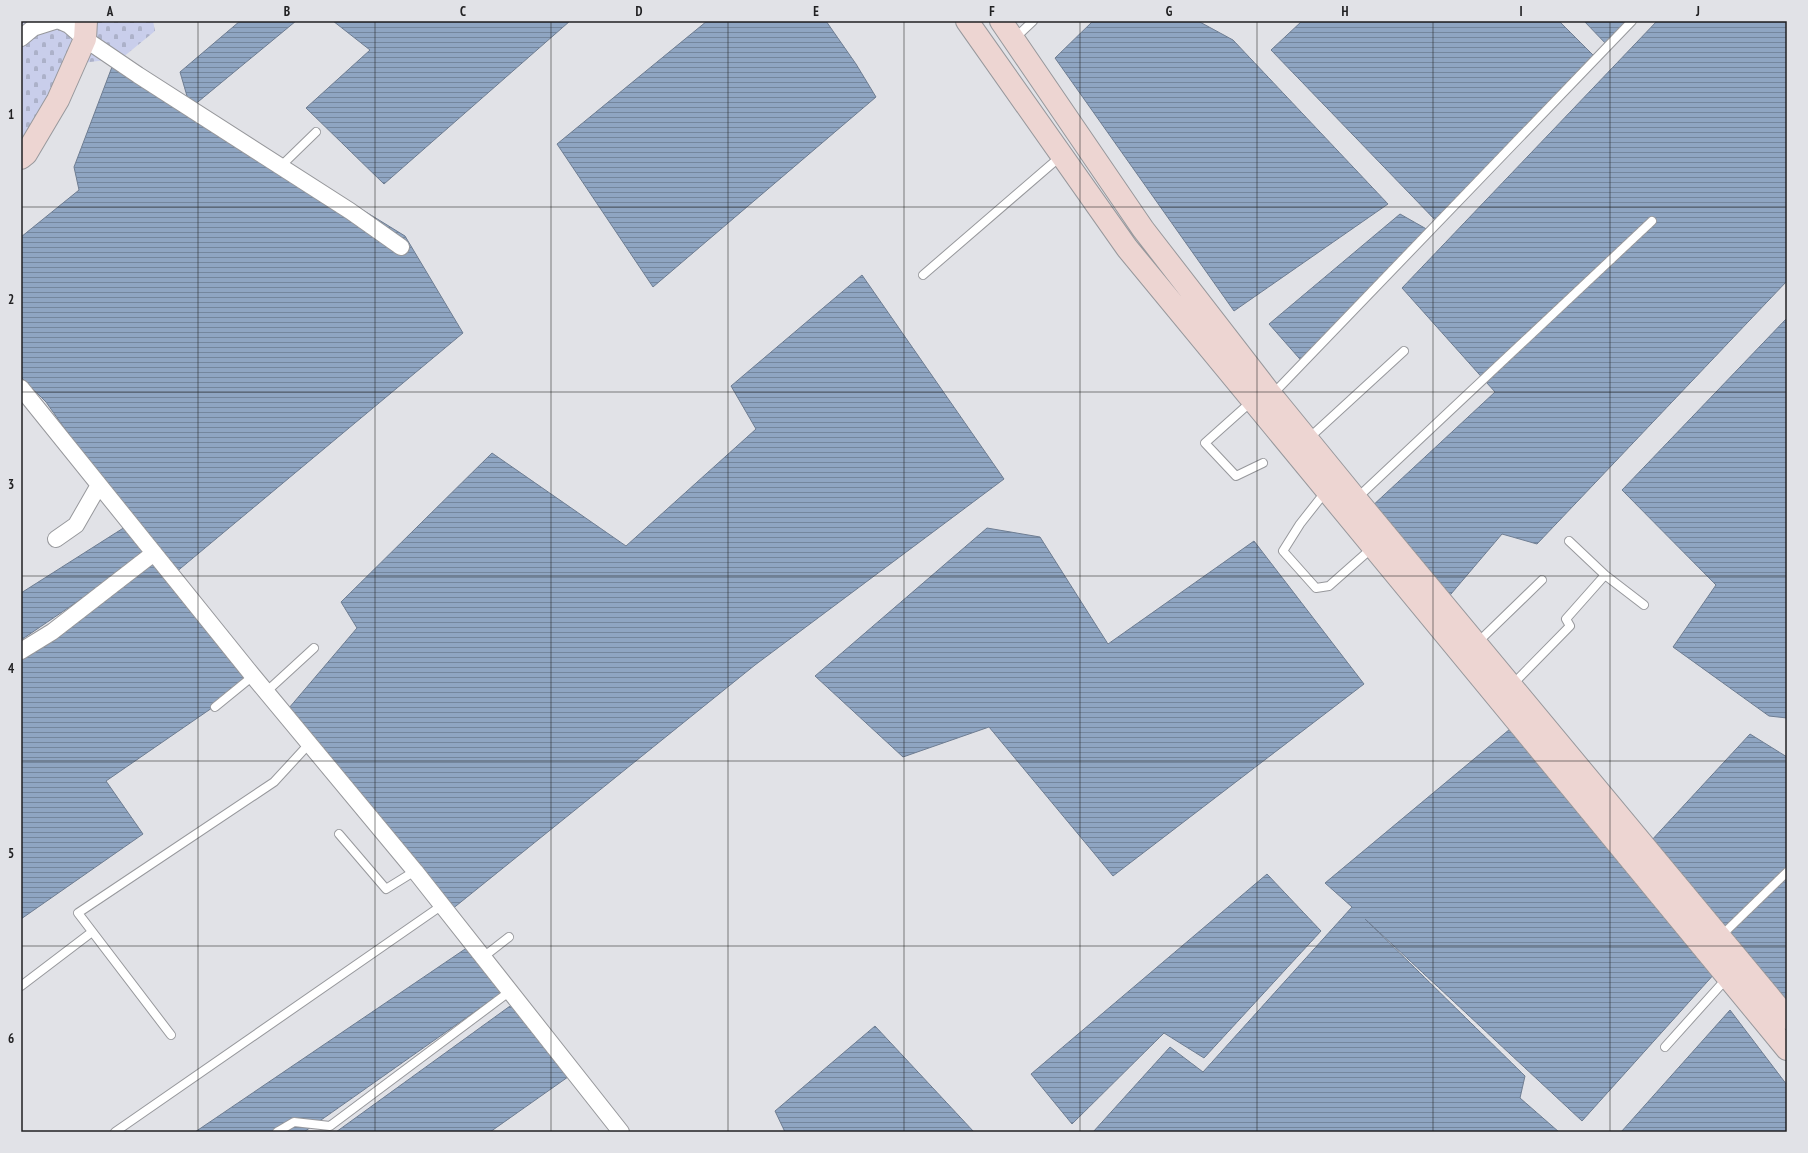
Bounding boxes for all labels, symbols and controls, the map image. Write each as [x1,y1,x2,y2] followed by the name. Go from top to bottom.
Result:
[106,3,114,20] text: A
[284,3,290,20] text: B
[460,3,466,20] text: C
[636,3,643,20] text: D
[813,3,819,20] text: E
[989,3,995,20] text: F
[1166,3,1173,20] text: G
[1342,3,1349,20] text: H
[1519,3,1523,20] text: I
[1695,3,1700,20] text: J
[8,106,14,123] text: 1
[8,291,14,308] text: 2
[8,476,14,493] text: 3
[8,660,15,677] text: 4
[8,845,14,862] text: 5
[8,1030,14,1047] text: 6

